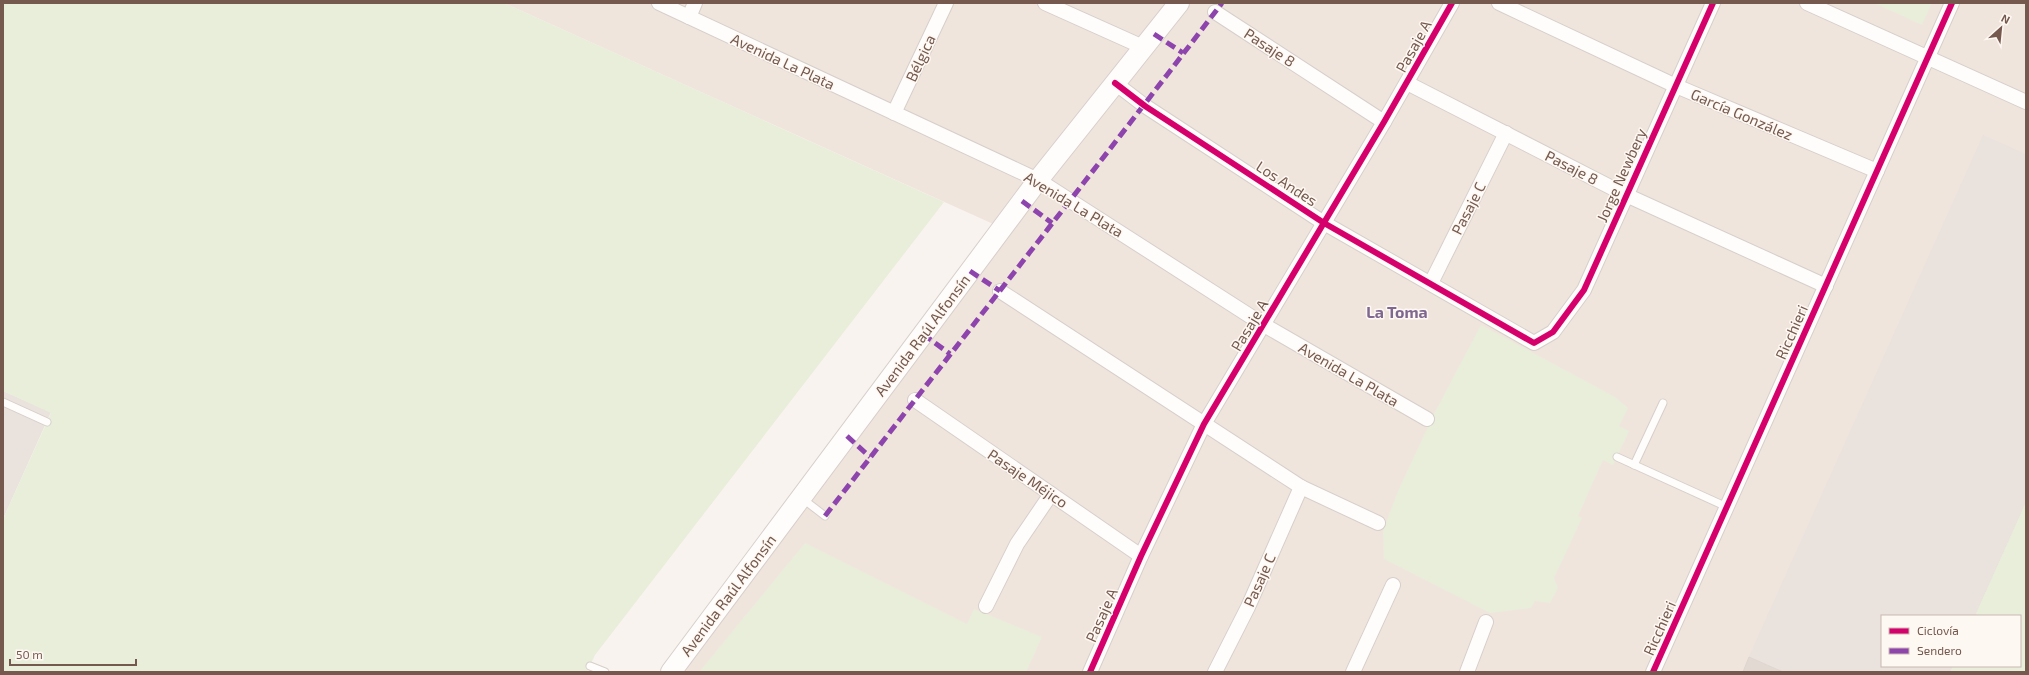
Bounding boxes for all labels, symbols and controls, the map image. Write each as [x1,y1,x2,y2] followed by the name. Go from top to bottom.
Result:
[1981,8,2021,48] north arrow
[1999,11,2012,26] text: N
[1391,16,1436,76] street label: Pasaje A
[1241,24,1299,71] street label: Pasaje 8
[728,29,838,93] street label: Avenida La Plata
[901,32,939,84] street label: Bélgica
[1688,84,1796,144] street label: García González
[1592,125,1650,225] street label: Jorge Newbery
[1542,146,1602,189] street label: Pasaje 8
[1253,157,1321,209] street label: Los Andes
[1021,167,1127,241] street label: Avenida La Plata
[1447,178,1490,238] street label: Pasaje C
[870,271,974,399] street label: Avenida Raúl Alfonsín
[1227,295,1273,355] street label: Pasaje A
[1366,302,1428,321] district label: La Toma
[1771,302,1811,362] street label: Ricchieri
[1296,338,1402,410] street label: Avenida La Plata
[984,445,1071,512] street label: Pasaje Méjico
[676,531,780,659] street label: Avenida Raúl Alfonsín
[1239,550,1280,610] street label: Pasaje C
[1081,585,1122,645] street label: Pasaje A
[1639,598,1679,658] street label: Ricchieri
[1881,615,2021,667] legend
[1917,623,1959,637] text: Ciclovía
[10,641,136,667] scale bar
[1917,643,1962,657] text: Sendero
[16,647,43,661] text: 50 m

